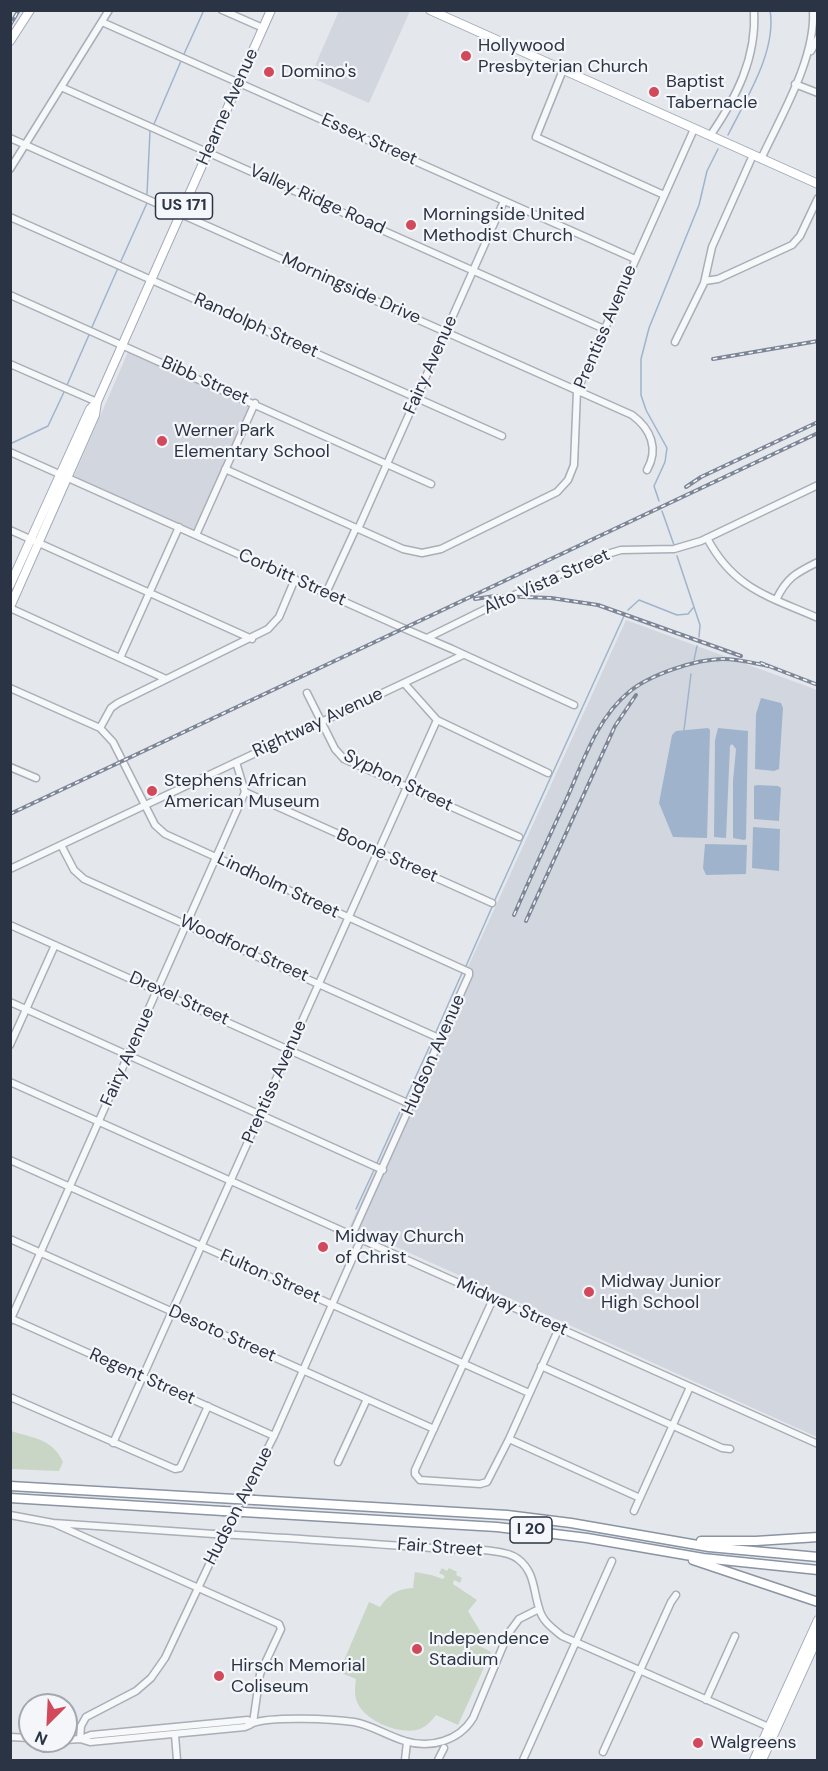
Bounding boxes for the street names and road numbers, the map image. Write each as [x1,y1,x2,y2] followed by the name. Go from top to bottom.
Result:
[193,45,263,169] street label: Hearne Avenue
[318,109,420,171] street label: Essex Street
[246,160,388,240] street label: Valley Ridge Road
[156,193,213,219] road number: US 171
[278,249,424,329] street label: Morningside Drive
[570,262,642,392] street label: Prentiss Avenue
[190,289,322,363] street label: Randolph Street
[400,312,462,418] street label: Fairy Avenue
[158,352,252,410] street label: Bibb Street
[481,544,613,620] street label: Alto Vista Street
[235,545,349,611] street label: Corbitt Street
[249,683,387,763] street label: Rightway Avenue
[340,745,456,817] street label: Syphon Street
[333,824,441,888] street label: Boone Street
[213,848,343,924] street label: Lindholm Street
[176,911,312,987] street label: Woodford Street
[126,967,232,1031] street label: Drexel Street
[398,991,470,1119] street label: Hudson Avenue
[97,1004,159,1110] street label: Fairy Avenue
[238,1017,312,1147] street label: Prentiss Avenue
[216,1245,324,1309] street label: Fulton Street
[453,1273,571,1341] street label: Midway Street
[165,1301,279,1367] street label: Desoto Street
[86,1344,198,1410] street label: Regent Street
[200,1443,278,1569] street label: Hudson Avenue
[510,1517,552,1543] road number: I 20
[397,1534,483,1562] street label: Fair Street

